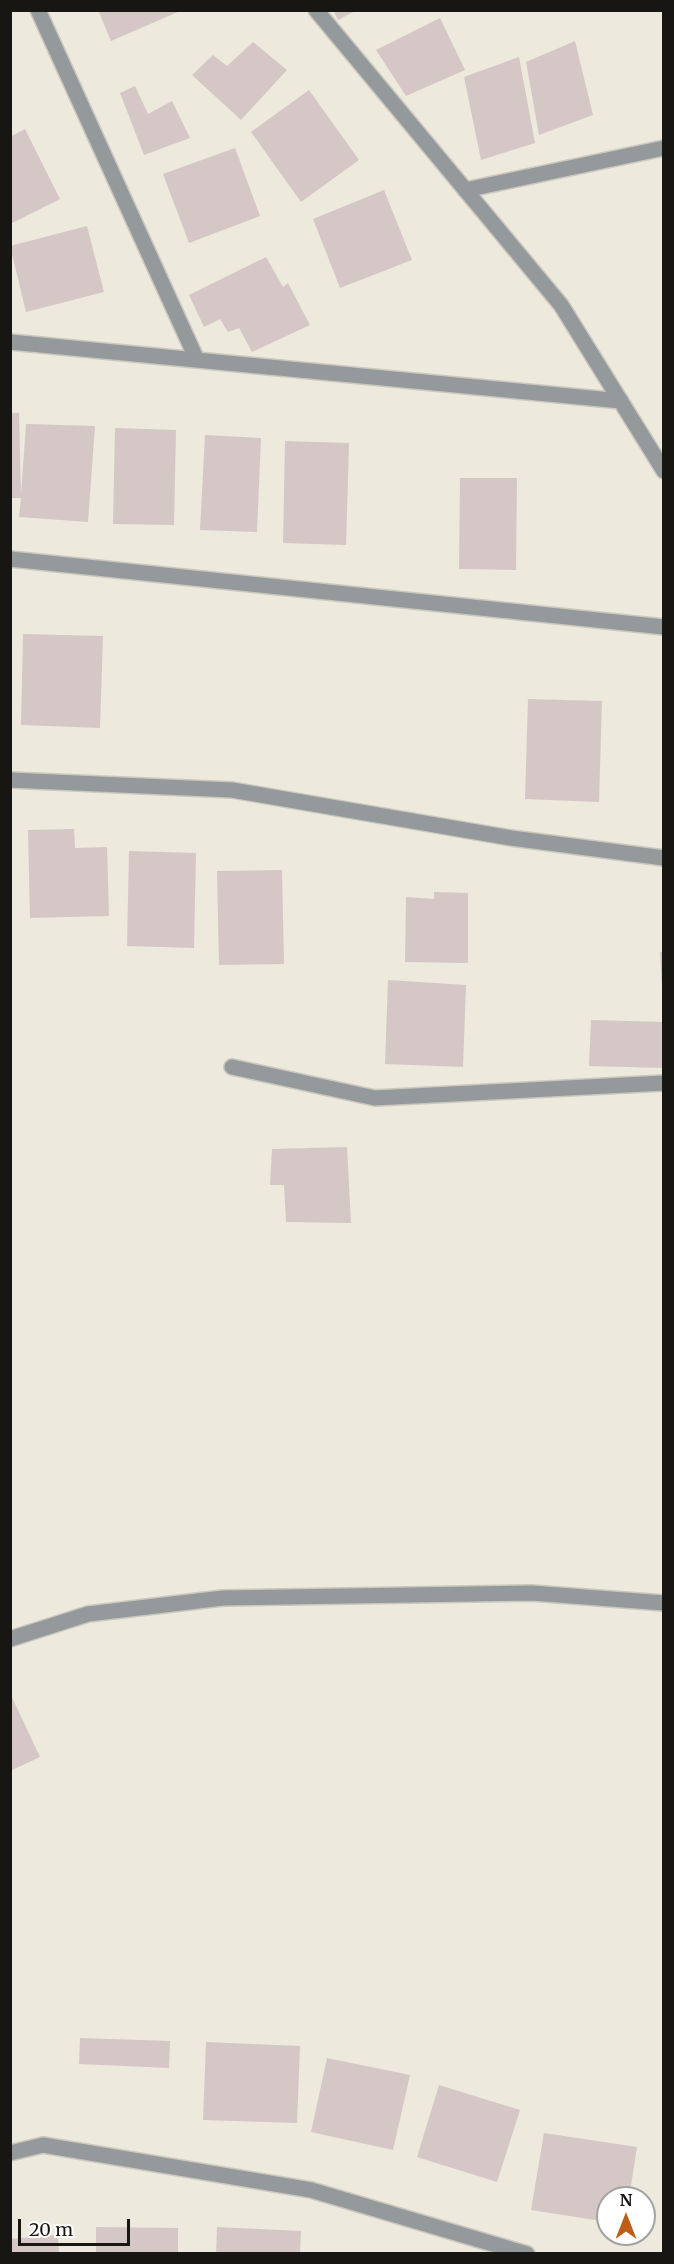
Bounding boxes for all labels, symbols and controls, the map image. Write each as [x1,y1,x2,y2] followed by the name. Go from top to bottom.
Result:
[596,2186,656,2246] north arrow
[620,2190,632,2210] text: N
[21,2207,134,2245] scale bar
[29,2218,73,2241] text: 20 m

